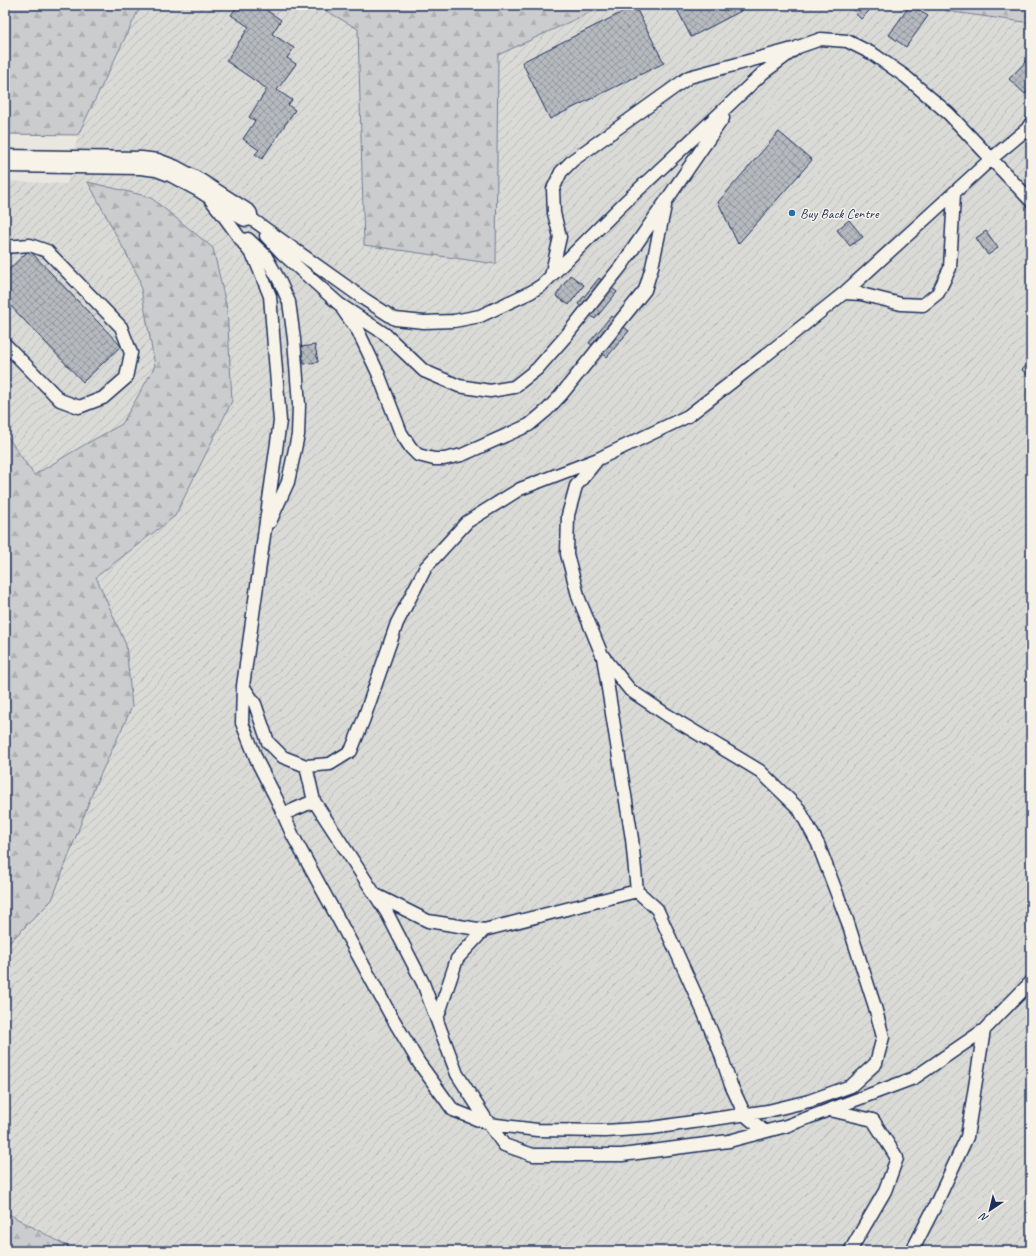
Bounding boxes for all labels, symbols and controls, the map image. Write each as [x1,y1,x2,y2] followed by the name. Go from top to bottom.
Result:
[800,205,880,222] place label: Buy Back Centre
[787,208,797,218] marker: Buy Back Centre
[970,1190,1010,1230] north arrow
[976,1209,991,1226] text: N

